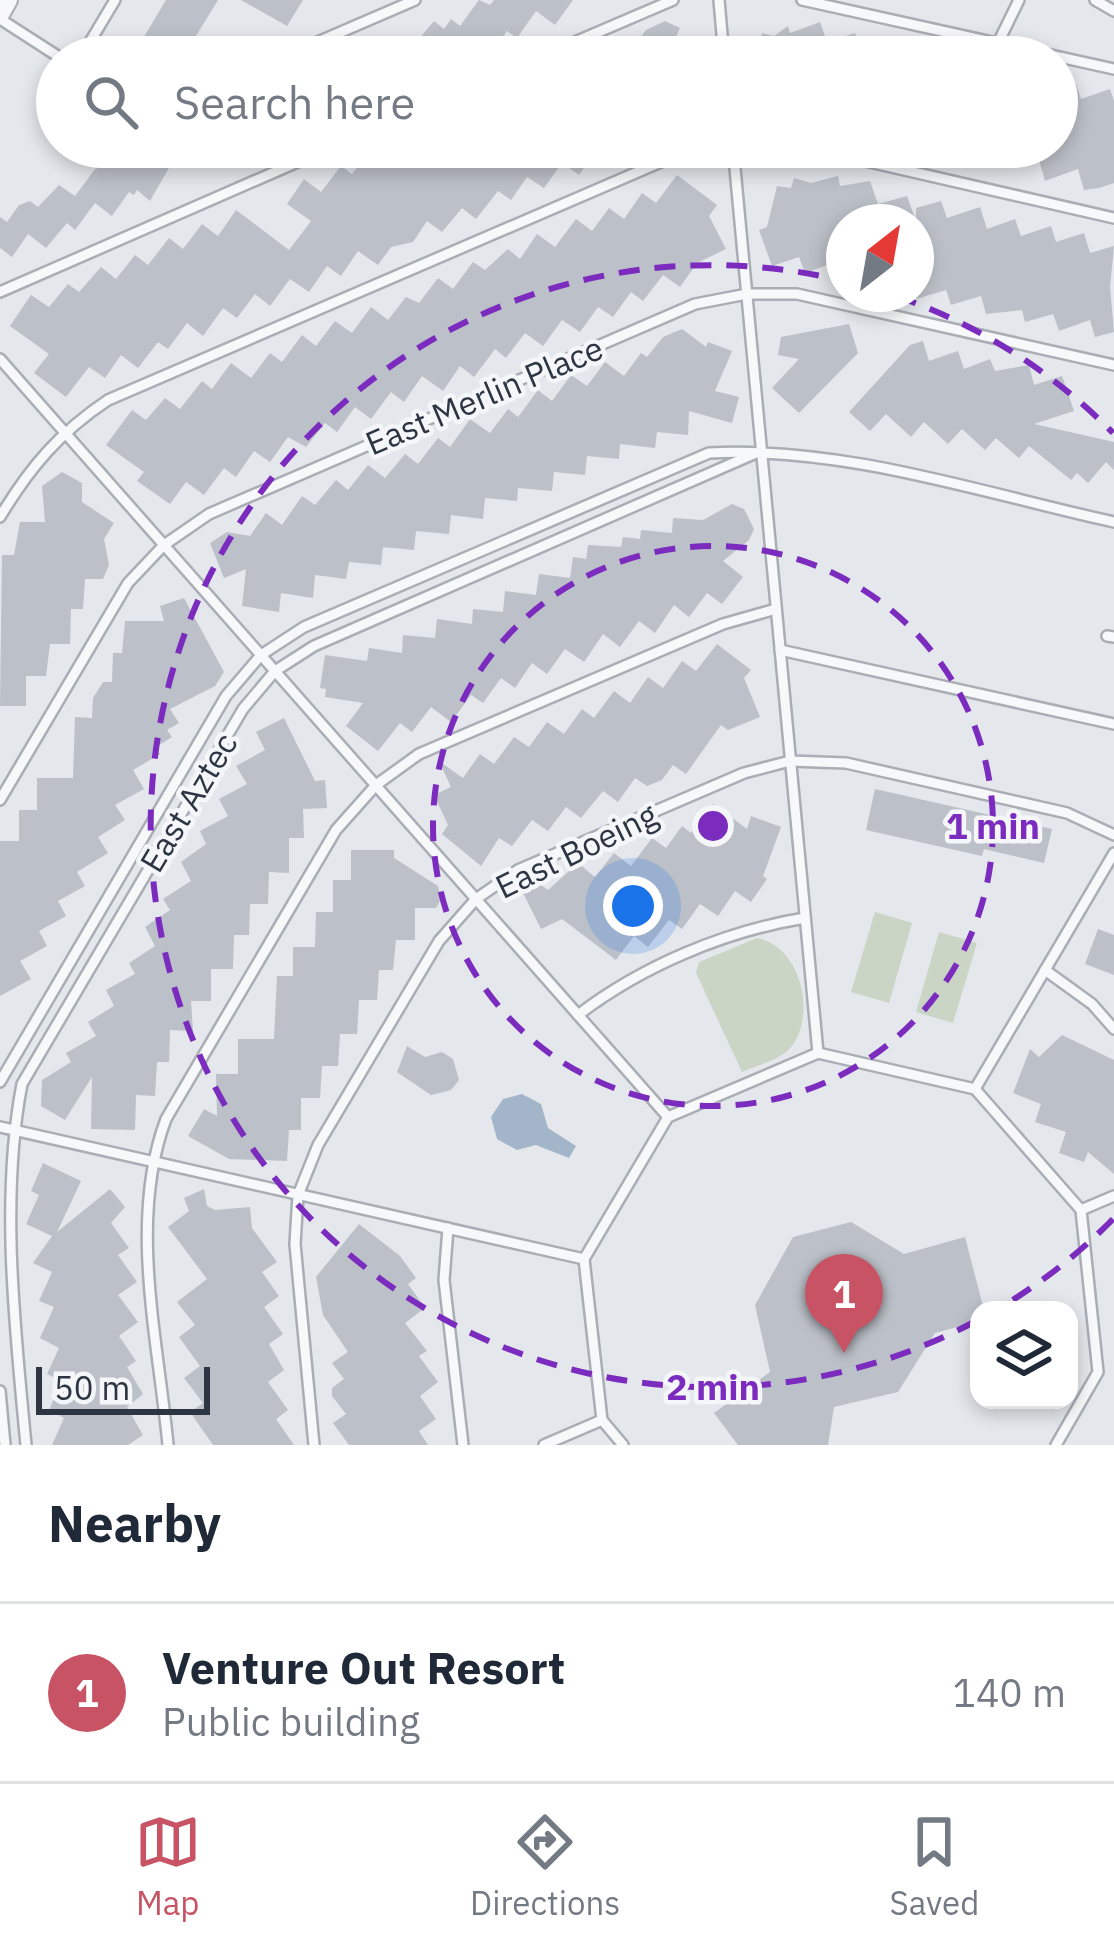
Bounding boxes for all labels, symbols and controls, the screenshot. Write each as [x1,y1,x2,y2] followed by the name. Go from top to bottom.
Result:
[36,36,1078,168] search box
[78,69,144,135] icon: search
[174,73,415,131] text: Search here
[826,204,934,312] north arrow
[359,326,609,464] street label: East Merlin Place
[130,724,246,880] street label: East Aztec
[488,792,664,908] street label: East Boeing
[946,802,1040,849] text: 1 min
[692,805,734,847] centre of rings
[603,876,663,936] your location
[805,1254,883,1353] pin: 1
[970,1301,1078,1409] map controls
[970,1301,1078,1409] button: layers
[36,1361,210,1414] scale bar
[666,1363,760,1410] text: 2 min
[54,1366,130,1409] text: 50 m
[48,1490,221,1556] text: Nearby
[162,1638,565,1696] text: Venture Out Resort
[75,1667,99,1718] text: 1
[953,1667,1066,1718] text: 140 m
[162,1696,420,1747] text: Public building
[135,1809,201,1924] tab: Map
[470,1809,620,1924] tab: Directions
[890,1809,979,1924] tab: Saved

